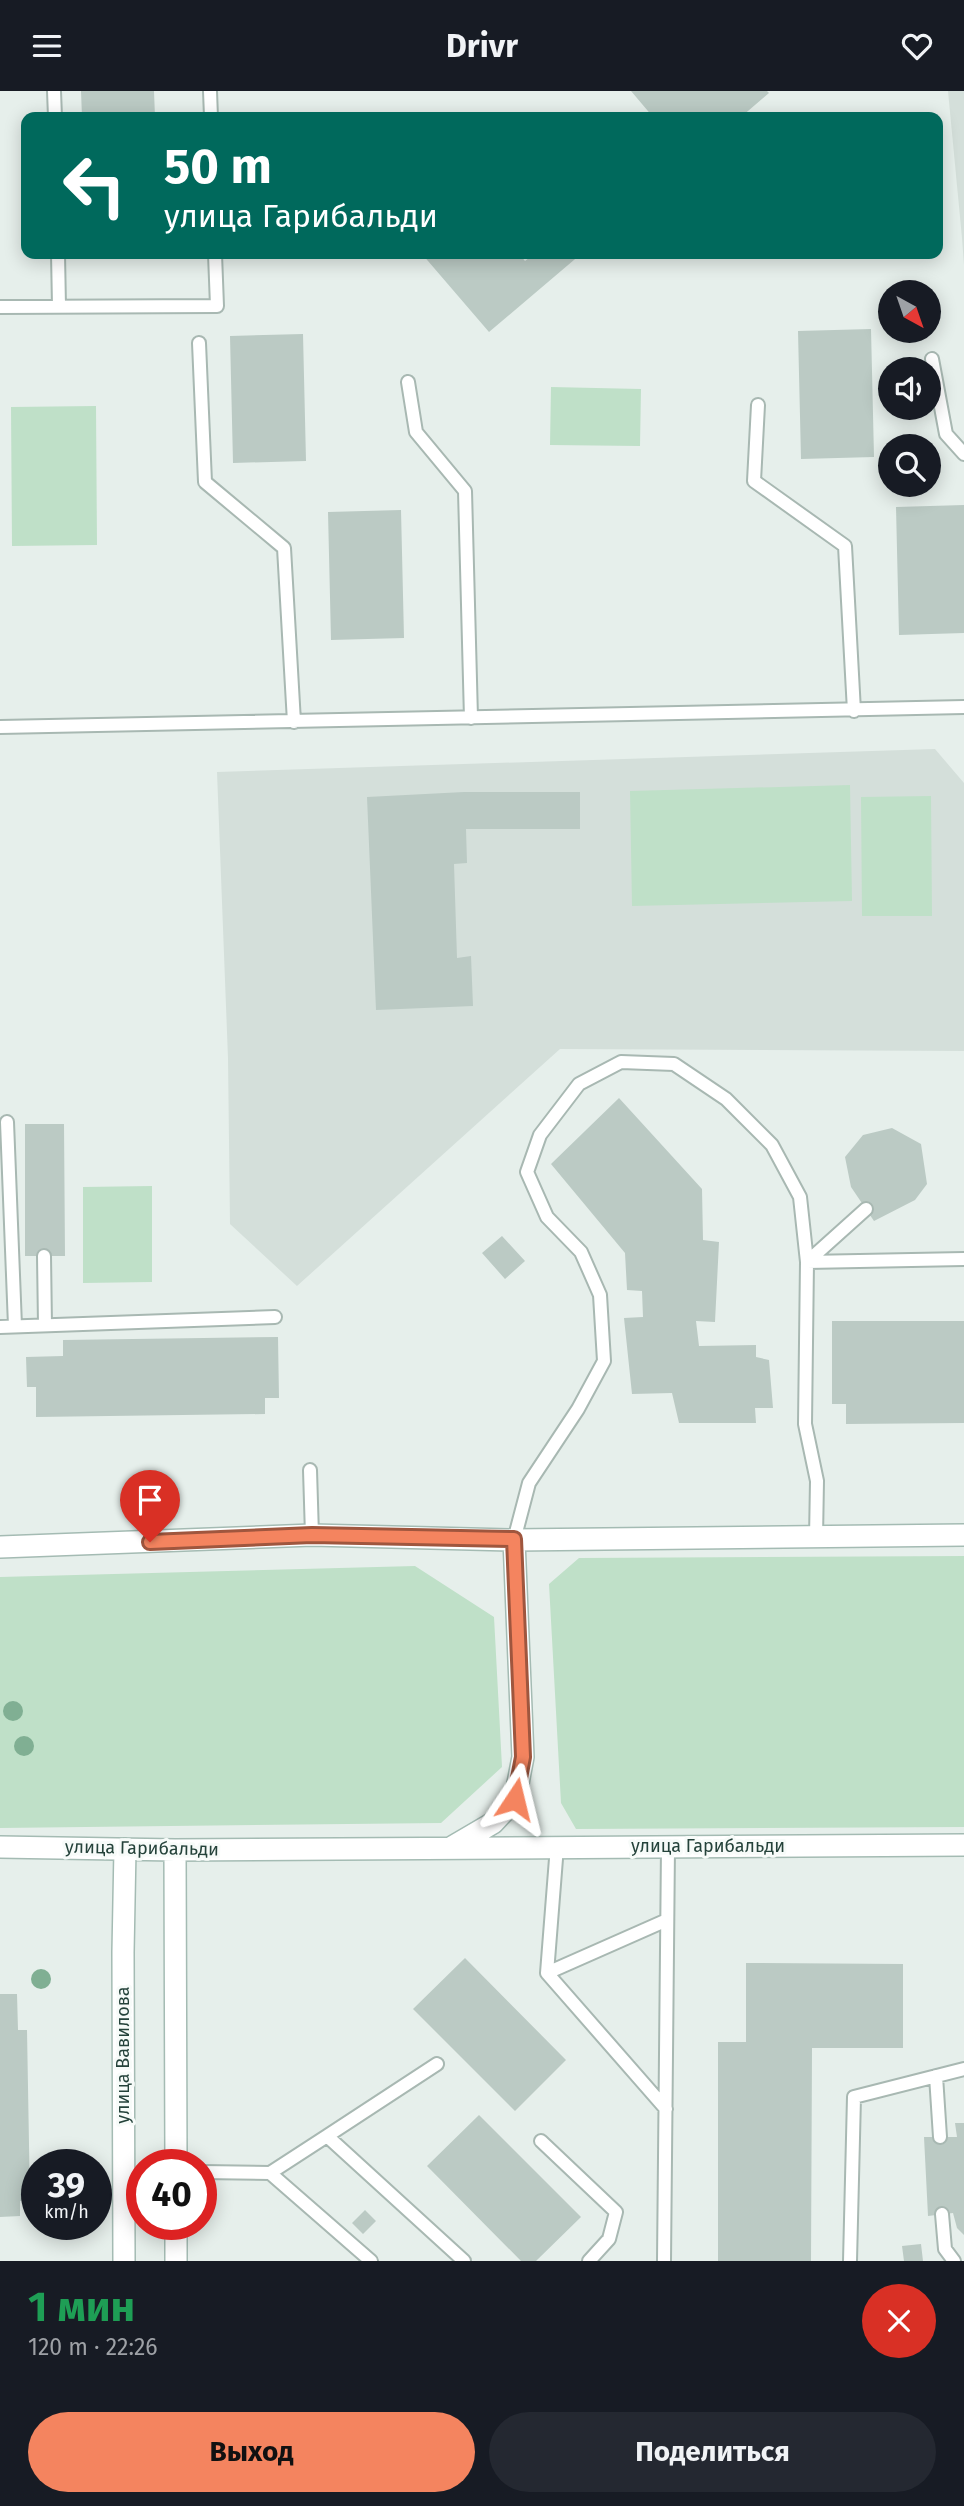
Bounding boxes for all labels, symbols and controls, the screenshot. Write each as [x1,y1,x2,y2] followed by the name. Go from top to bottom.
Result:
[28,27,66,65] icon: menu
[446,27,518,65] text: Drivr
[898,27,936,65] icon: heart
[164,137,272,196] text: 50 m
[49,140,140,231] icon: left
[164,197,438,235] text: улица Гарибальди
[878,280,942,343] north arrow
[878,280,941,497] map controls
[878,357,941,420] button: sound
[878,434,941,497] button: search
[120,1470,180,1542] pin
[131,1481,169,1519] icon: arrive
[478,1762,552,1836] position arrow
[631,1835,785,1857] street label: улица Гарибальди
[65,1836,219,1860] street label: улица Гарибальди
[112,1986,134,2124] street label: улица Вавилова
[126,2149,217,2240] speed limit sign: 40
[48,2164,85,2206] text: 39
[44,2201,89,2223] text: km/h
[28,2282,135,2332] text: 1 мин
[862,2284,936,2358] button: close
[28,2333,158,2361] text: 120 m · 22:26
[28,2412,475,2492] button: Выход
[489,2412,936,2492] button: Поделиться

